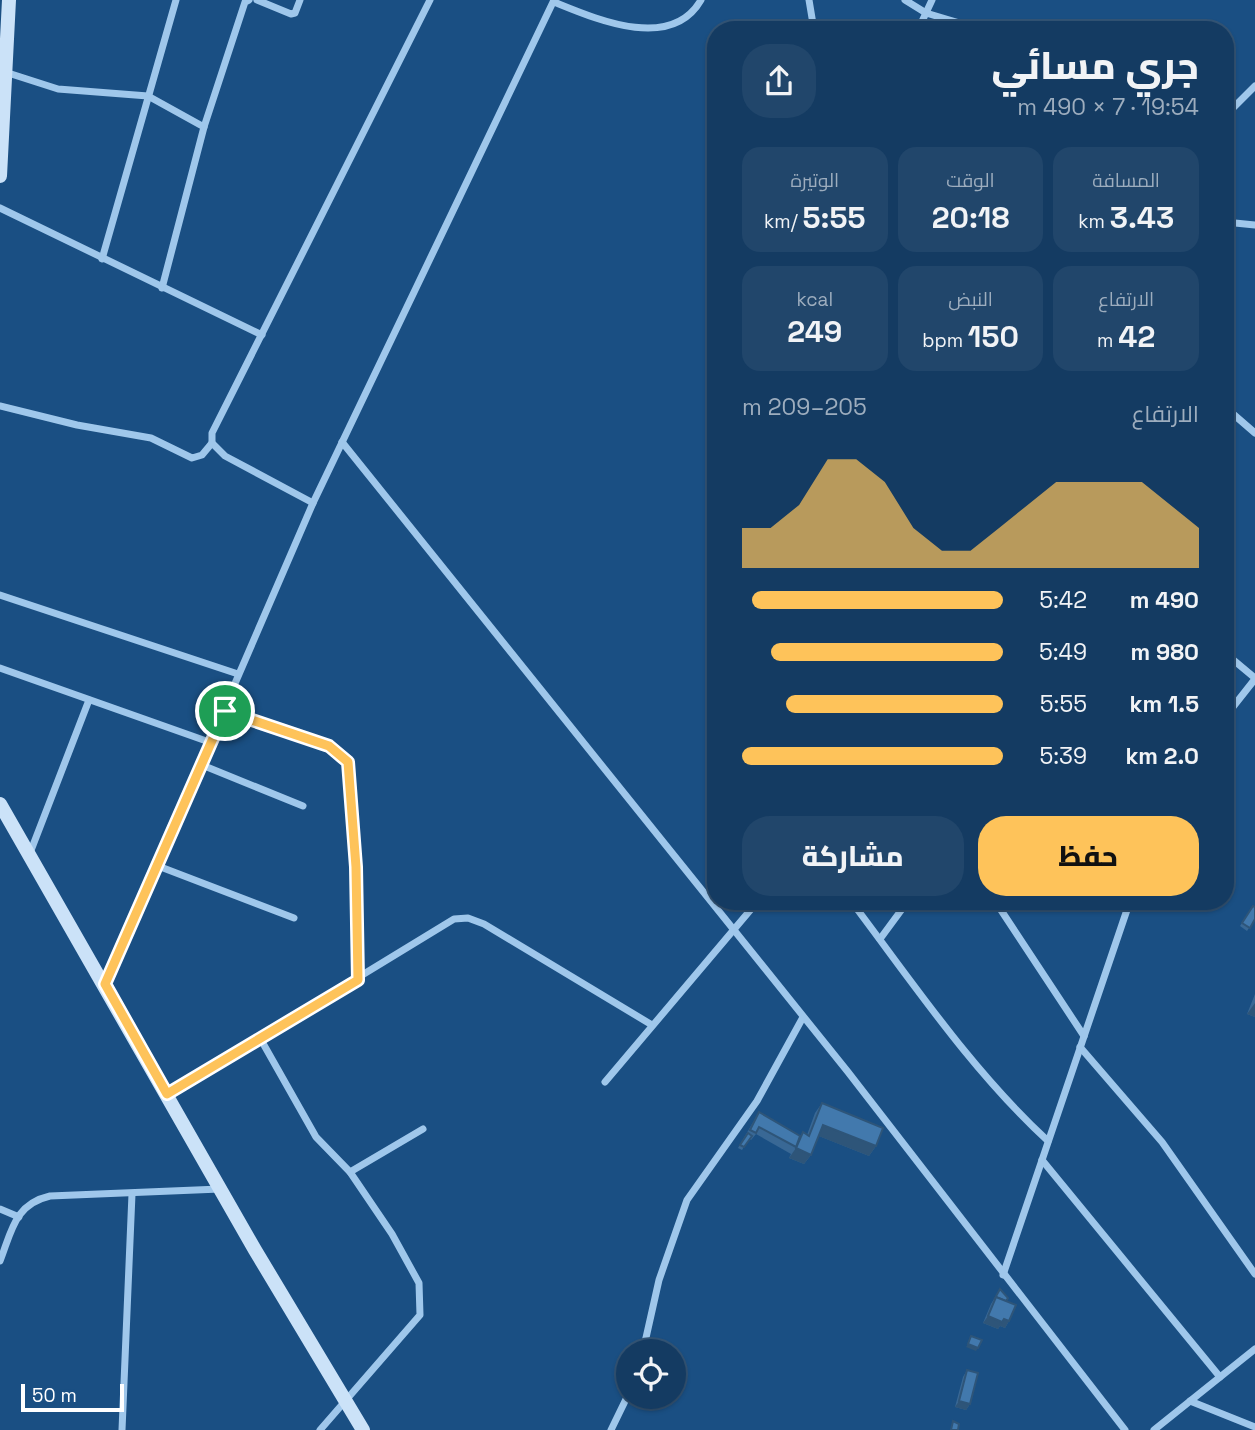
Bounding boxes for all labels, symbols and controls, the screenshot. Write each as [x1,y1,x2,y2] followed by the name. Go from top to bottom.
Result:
[991,42,1199,90] text: جري مسائي
[742,44,816,118] button: share
[1017,92,1199,122] text: 19:54 · 7 × 490 m
[790,168,839,193] text: الوتيرة
[946,168,995,193] text: الوقت
[1092,168,1160,193] text: المسافة
[803,198,866,237] text: 5:55
[932,198,1009,237] text: 20:18
[1110,198,1174,237] text: 3.43
[764,209,803,234] text: /km
[1078,209,1110,234] text: km
[797,287,833,312] text: kcal
[948,287,993,312] text: النبض
[1098,287,1154,312] text: الارتفاع
[787,312,842,351] text: 249
[968,317,1019,356] text: 150
[1118,317,1155,356] text: 42
[922,328,968,353] text: bpm
[1097,328,1118,353] text: m
[742,392,867,422] text: 205–209 m
[1132,399,1199,429] text: الارتفاع
[1039,585,1087,615] text: 5:42
[1130,585,1199,615] text: 490 m
[1039,637,1087,667] text: 5:49
[1131,637,1199,667] text: 980 m
[195,681,255,741] pin
[1040,689,1087,719] text: 5:55
[1129,689,1199,719] text: 1.5 km
[206,692,244,730] icon: arrive
[1039,741,1087,771] text: 5:39
[1125,741,1199,771] text: 2.0 km
[742,816,964,896] button: مشاركة
[978,816,1199,896] button: حفظ
[616,1339,686,1409] map controls
[616,1339,686,1409] button: locate
[21,1381,124,1413] scale bar
[32,1383,77,1408] text: 50 m

